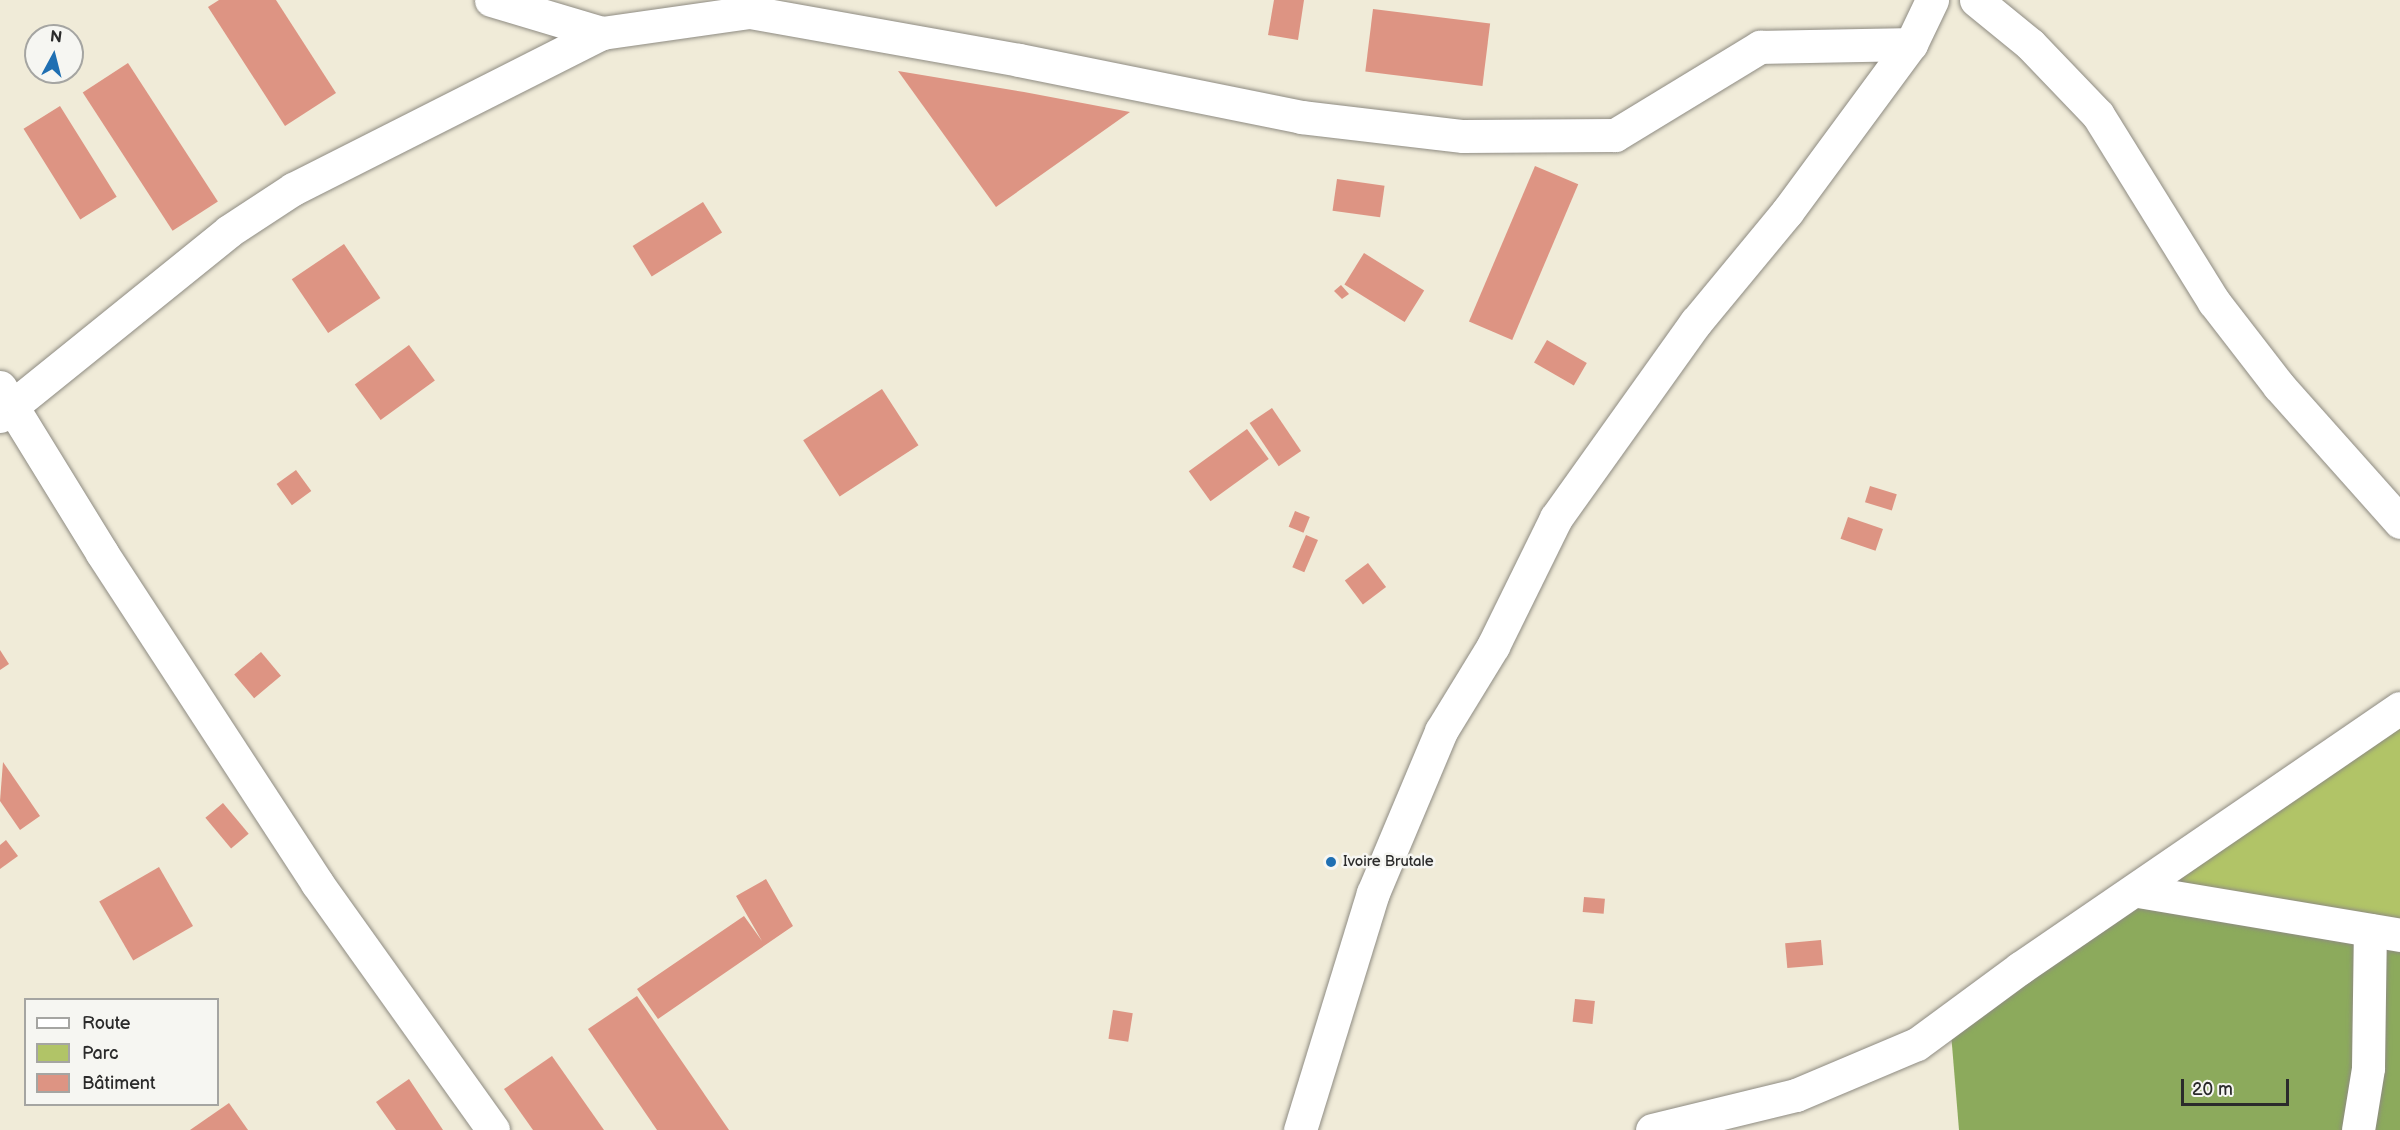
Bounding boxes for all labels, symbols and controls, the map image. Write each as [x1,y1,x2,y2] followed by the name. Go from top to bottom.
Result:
[24,24,84,84] north arrow
[49,27,63,48] text: N
[1343,853,1434,871] place label: Ivoire Brutale
[1324,855,1338,869] marker: Ivoire Brutale
[24,998,219,1106] legend
[82,1013,131,1034] text: Route
[82,1043,119,1064] text: Parc
[2184,1067,2292,1105] scale bar
[82,1073,156,1094] text: Bâtiment
[2192,1079,2233,1100] text: 20 m

